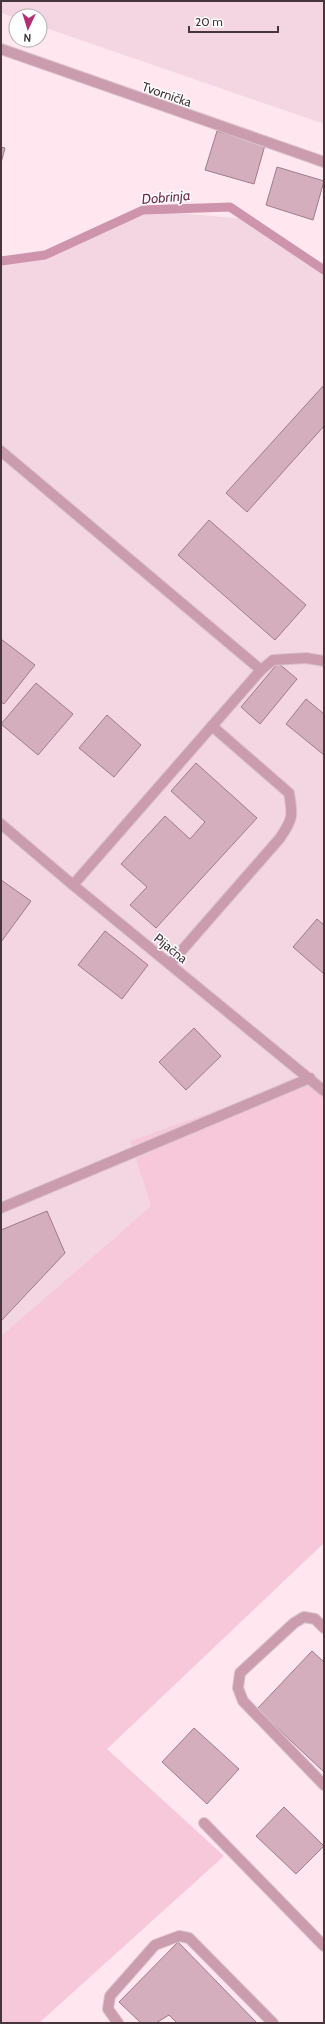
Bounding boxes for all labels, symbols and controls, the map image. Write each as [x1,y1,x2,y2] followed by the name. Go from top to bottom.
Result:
[8,8,48,48] north arrow
[189,8,278,34] scale bar
[195,14,223,29] text: 20 m
[23,31,32,45] text: N
[140,78,195,110] street label: Tvornička
[141,186,191,208] water label: Dobrinja
[150,930,192,968] street label: Pijačna

